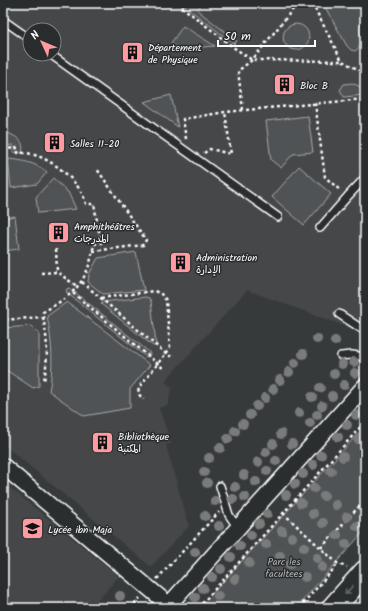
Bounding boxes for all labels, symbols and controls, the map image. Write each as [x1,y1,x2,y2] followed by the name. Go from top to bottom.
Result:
[22,22,62,62] north arrow
[218,22,315,48] scale bar
[27,27,44,45] text: N
[224,27,251,46] text: 50 m
[119,40,145,66] building icon: Département de Physique
[148,40,202,68] place label: Département de Physique
[271,72,297,98] building icon: Bloc B
[300,78,328,94] place label: Bloc B
[42,130,68,156] building icon: Salles 11-20
[70,136,119,152] place label: Salles 11-20
[45,219,71,245] building icon: Amphithéâtres المدرجات
[74,219,136,247] place label: Amphithéâtres المدرجات
[167,250,193,276] building icon: Administration الإدارة
[196,250,257,278] place label: Administration الإدارة
[90,429,116,455] building icon: Bibliothèque المكتبة
[118,429,170,457] place label: Bibliothèque المكتبة
[19,516,45,542] school or university icon: Lycée ibn Maja
[48,522,113,538] place label: Lycée ibn Maja
[265,554,303,582] park label: Parc les facultees
[344,585,353,595] one-way arrow

